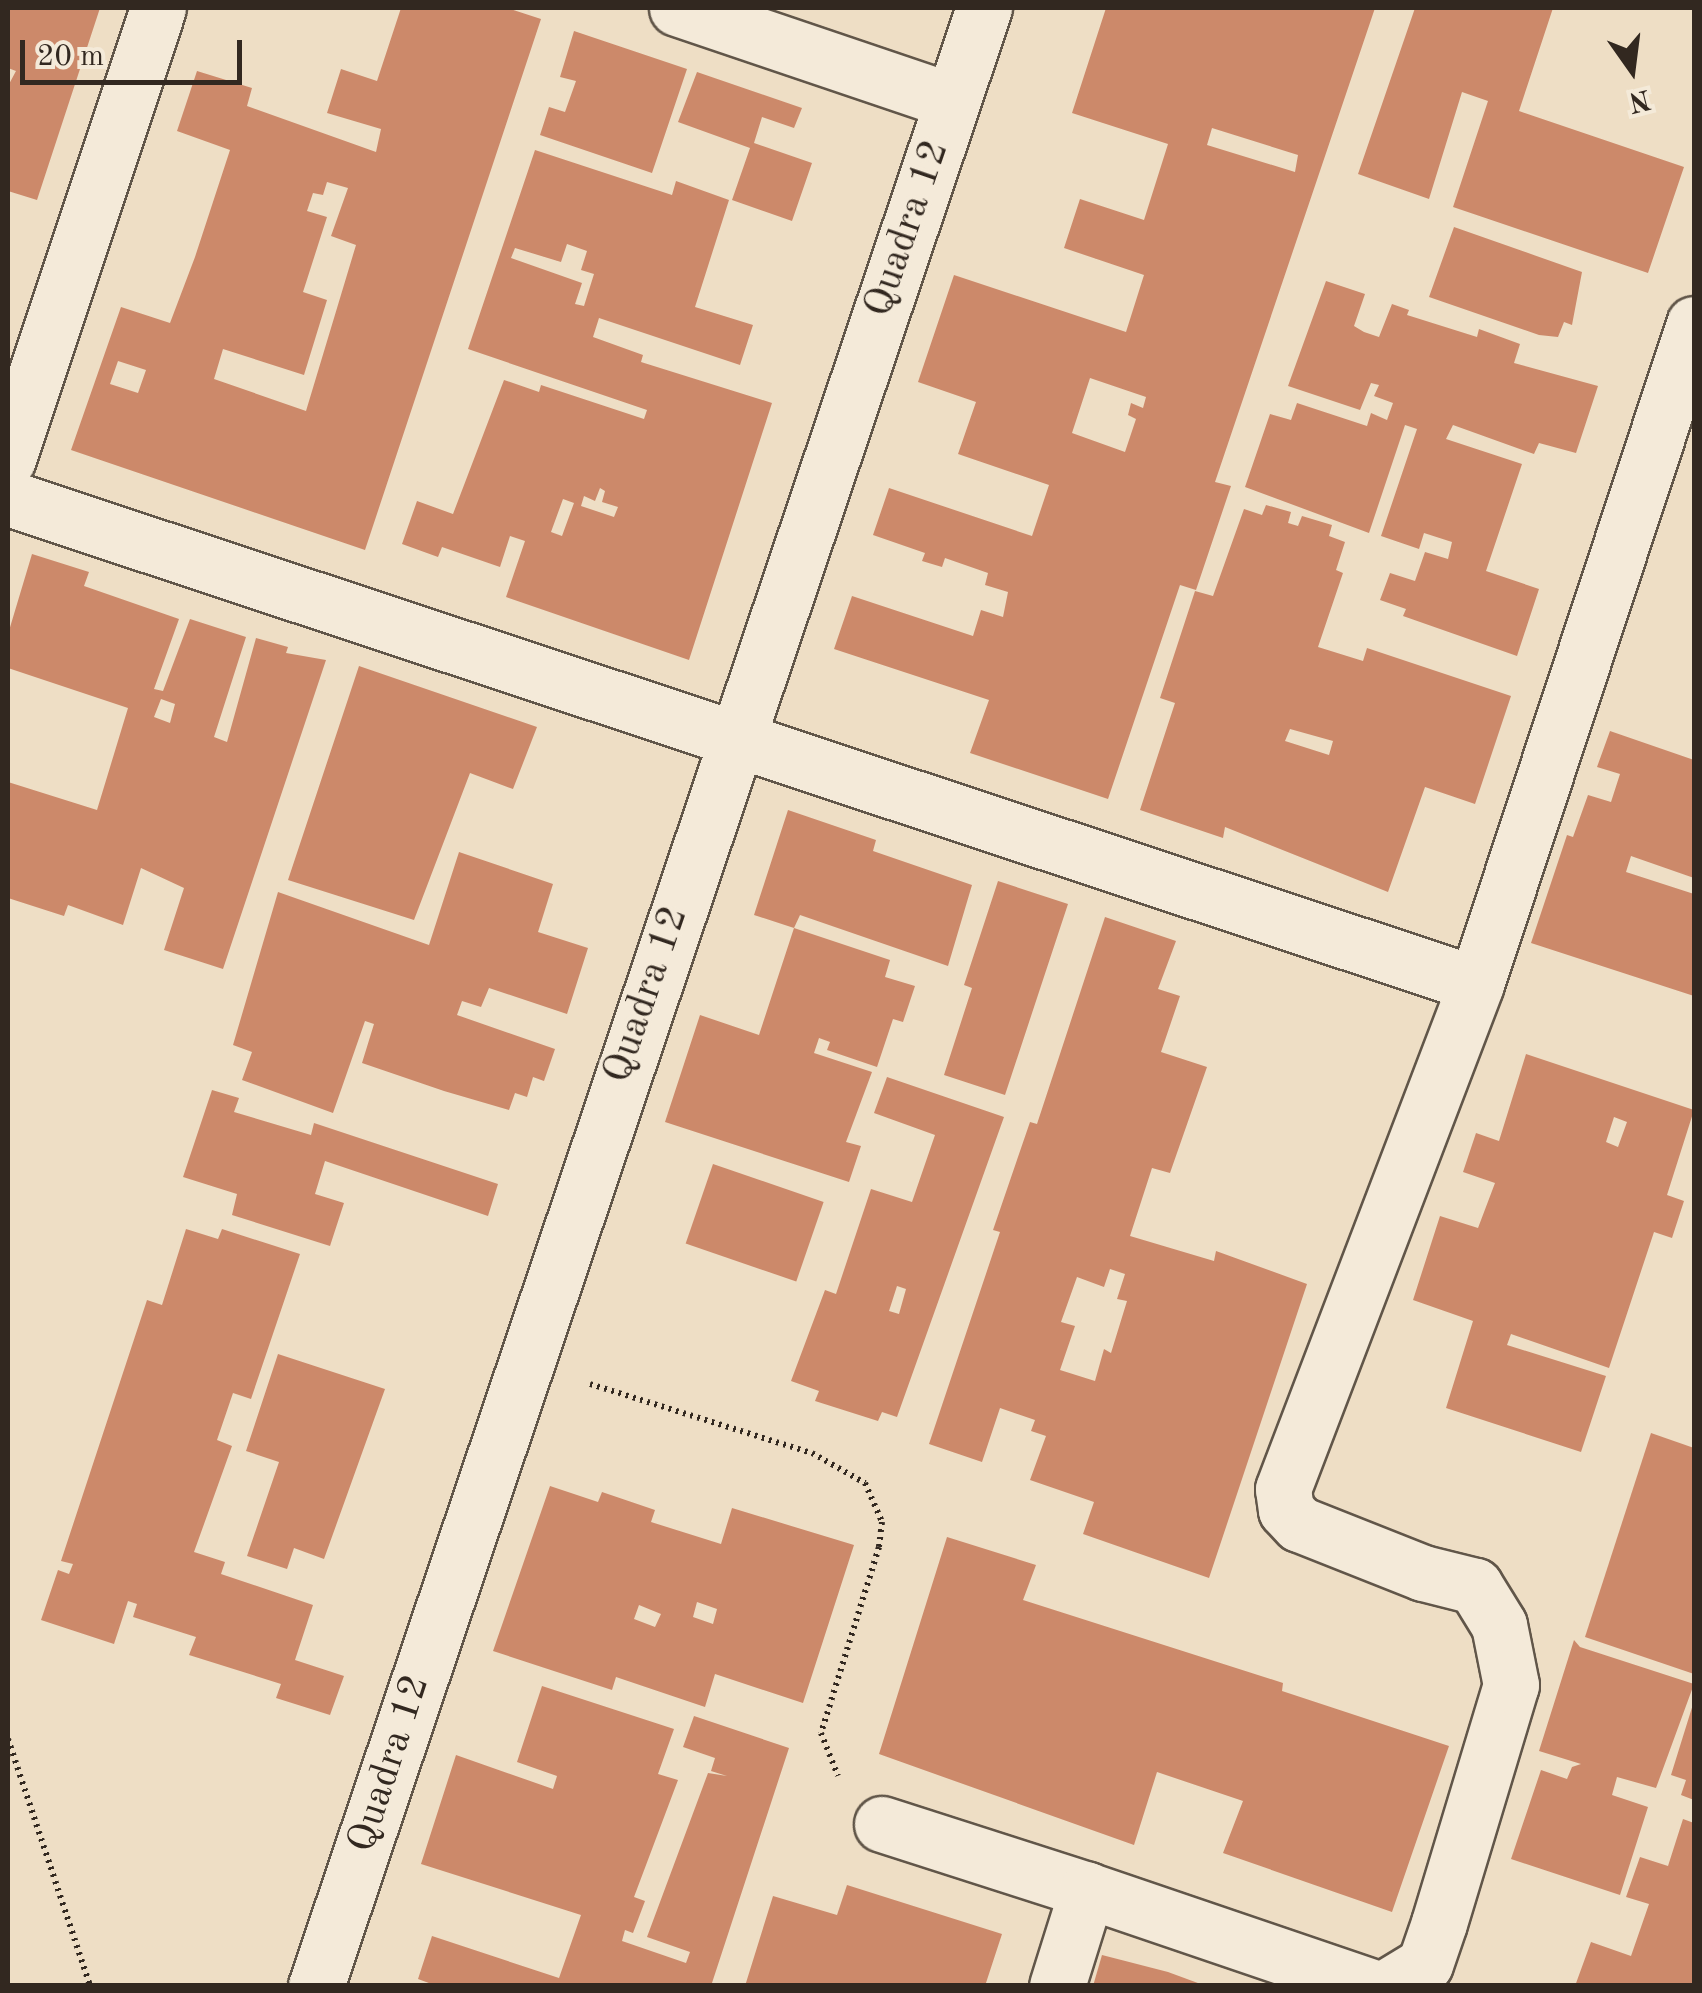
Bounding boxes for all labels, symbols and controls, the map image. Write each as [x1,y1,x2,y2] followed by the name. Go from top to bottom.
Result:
[25,20,248,82] scale bar
[1582,20,1682,120] north arrow
[37,42,104,72] text: 20 m
[1625,83,1653,115] text: N
[855,134,961,324] street label: Quadra 12
[594,900,700,1090] street label: Quadra 12
[339,1669,441,1859] street label: Quadra 12

